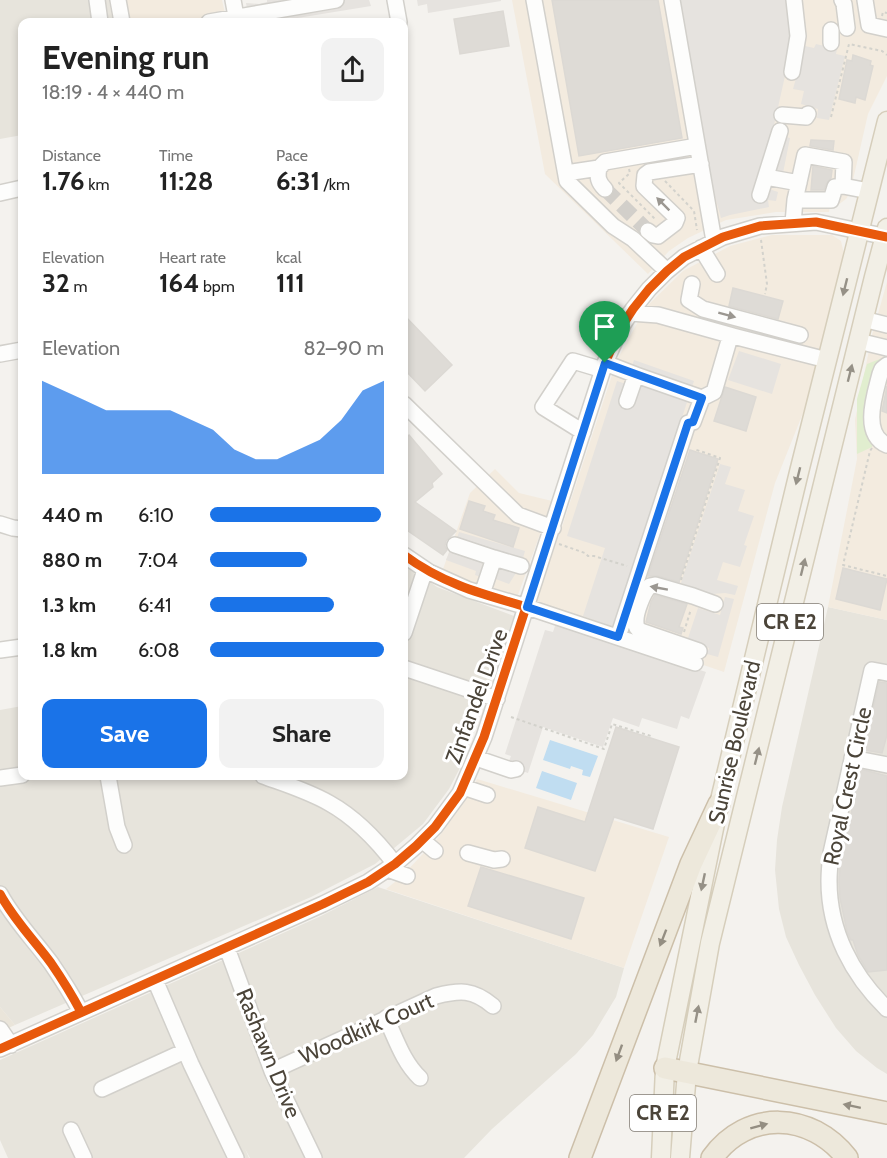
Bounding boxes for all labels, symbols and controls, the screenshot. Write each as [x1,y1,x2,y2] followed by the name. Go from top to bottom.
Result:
[42,37,209,77] text: Evening run
[321,38,384,101] button: share
[42,80,184,104] text: 18:19 · 4 × 440 m
[42,146,101,165] text: Distance
[159,146,193,165] text: Time
[276,146,308,165] text: Pace
[42,165,85,197] text: 1.76
[159,165,213,197] text: 11:28
[276,165,320,197] text: 6:31
[85,175,109,194] text: km
[320,175,350,194] text: /km
[656,198,670,212] one-way arrow
[42,248,105,267] text: Elevation
[159,248,226,267] text: Heart rate
[276,248,302,267] text: kcal
[42,267,70,299] text: 32
[159,267,199,299] text: 164
[276,267,305,299] text: 111
[70,277,87,296] text: m
[199,277,235,296] text: bpm
[839,278,849,296] one-way arrow
[579,301,630,363] pin
[588,310,621,343] icon: arrive
[718,311,736,321] one-way arrow
[42,336,120,360] text: Elevation
[303,336,384,360] text: 82–90 m
[846,364,856,383] one-way arrow
[792,467,802,486] one-way arrow
[42,503,103,527] text: 440 m
[138,503,174,527] text: 6:10
[42,548,102,572] text: 880 m
[138,548,178,572] text: 7:04
[799,558,809,576] one-way arrow
[649,583,668,592] one-way arrow
[42,593,96,617] text: 1.3 km
[138,593,172,617] text: 6:41
[757,604,823,640] road number: CR E2
[440,625,513,767] street label: Zinfandel Drive
[42,638,97,662] text: 1.8 km
[138,638,180,662] text: 6:08
[703,658,766,826] street label: Sunrise Boulevard
[42,699,207,768] button: Save
[219,699,384,768] button: Share
[818,705,877,868] street label: Royal Crest Circle
[752,747,762,765] one-way arrow
[698,873,707,892] one-way arrow
[657,929,667,947] one-way arrow
[230,984,307,1122] street label: Rashawn Drive
[295,987,438,1070] street label: Woodkirk Court
[693,1004,702,1023] one-way arrow
[614,1044,624,1062] one-way arrow
[630,1095,696,1131] road number: CR E2
[842,1101,861,1110] one-way arrow
[750,1121,768,1130] one-way arrow

